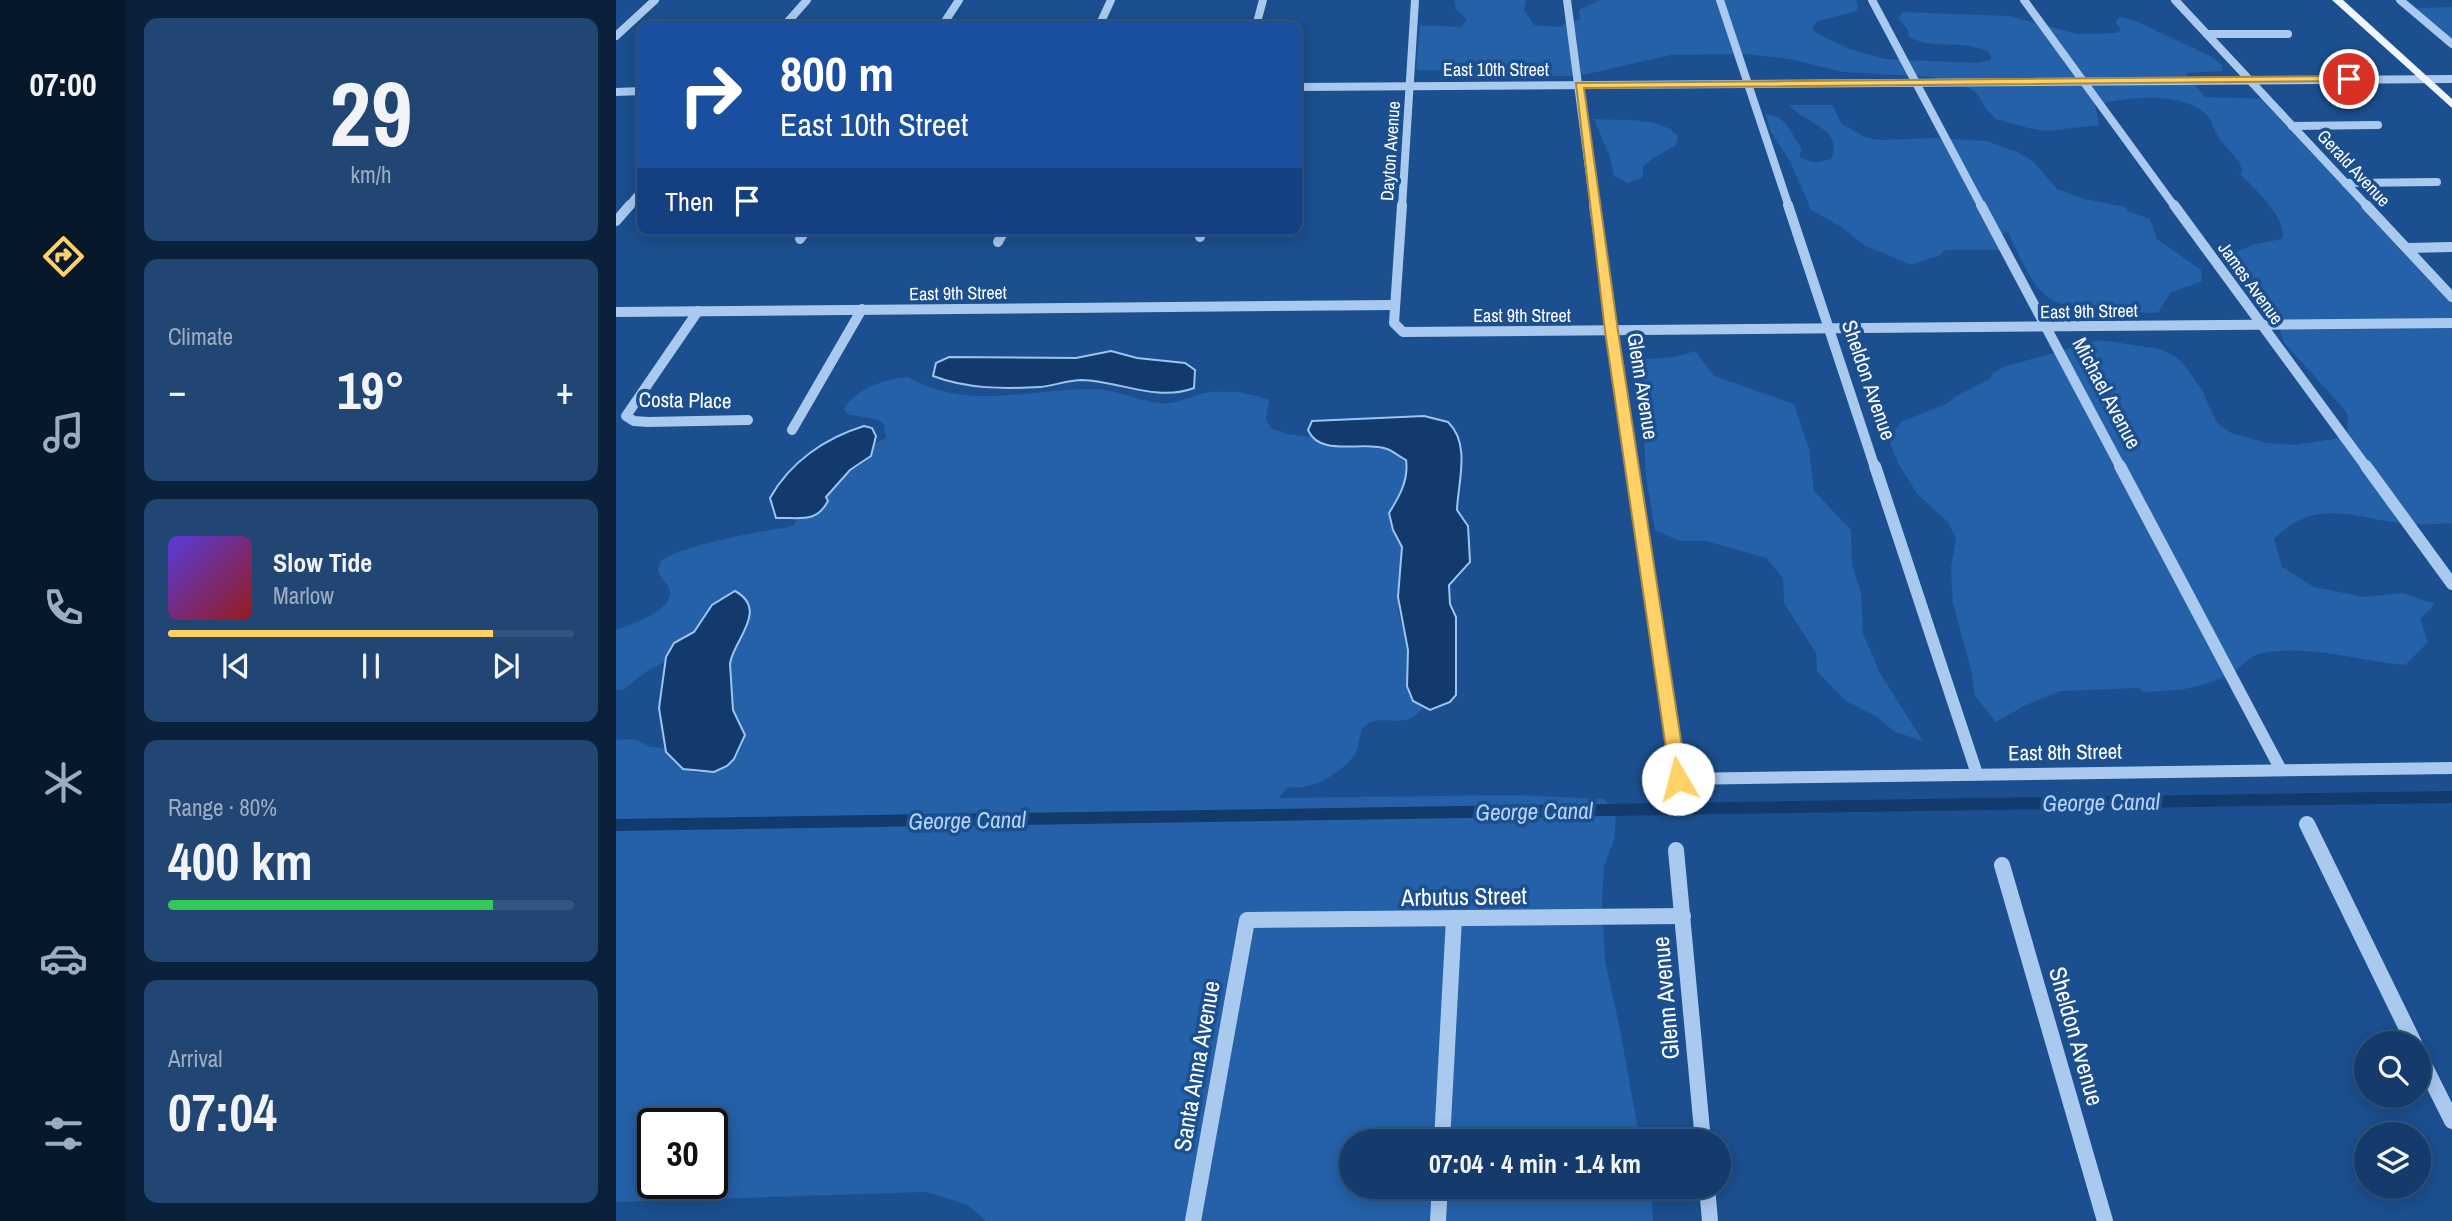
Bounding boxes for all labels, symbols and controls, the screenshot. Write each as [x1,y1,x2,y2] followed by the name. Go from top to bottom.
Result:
[780,40,894,106] text: 800 m
[665,49,756,140] icon: right
[2319,49,2379,109] pin
[330,52,413,174] text: 29
[1443,57,1549,82] street label: East 10th Street
[2330,60,2368,98] icon: arrive
[29,63,97,106] text: 07:00
[1374,100,1406,202] street label: Dayton Avenue
[780,103,968,146] text: East 10th Street
[2312,124,2396,212] street label: Gerald Avenue
[351,159,391,190] text: km/h
[728,182,766,220] icon: arrive
[665,184,714,219] text: Then
[39,232,88,281] icon: directions
[2213,237,2289,329] street label: James Avenue
[909,280,1007,306] street label: East 9th Street
[2040,298,2138,324] street label: East 9th Street
[1473,303,1571,328] street label: East 9th Street
[1835,316,1903,444] street label: Sheldon Avenue
[168,321,233,352] text: Climate
[1620,330,1666,442] street label: Glenn Avenue
[2066,332,2148,454] street label: Michael Avenue
[337,355,405,425] text: 19°
[168,365,186,416] text: −
[556,365,574,416] text: +
[638,385,732,415] street label: Costa Place
[39,408,88,457] icon: music
[273,545,372,580] text: Slow Tide
[273,580,334,611] text: Marlow
[39,583,88,632] icon: phone
[217,647,255,685] icon: previous
[352,647,390,685] icon: pause
[487,647,525,685] icon: next
[2008,737,2122,767] street label: East 8th Street
[1641,742,1715,816] position arrow
[39,758,88,807] icon: climate
[2042,785,2161,819] water label: George Canal
[168,792,277,823] text: Range · 80%
[1475,794,1594,828] water label: George Canal
[908,803,1027,837] water label: George Canal
[168,826,313,896] text: 400 km
[1400,879,1528,913] street label: Arbutus Street
[39,934,88,983] icon: car
[1644,935,1686,1061] street label: Glenn Avenue
[2042,963,2112,1109] street label: Sheldon Avenue
[1165,978,1227,1154] street label: Santa Anna Avenue
[2354,1031,2431,1199] map controls
[2354,1031,2431,1108] button: search
[168,1043,223,1074] text: Arrival
[168,1077,277,1147] text: 07:04
[637,1108,728,1199] speed limit sign: 30
[39,1109,88,1158] icon: filters
[2354,1122,2431,1199] button: layers
[1429,1146,1641,1181] text: 07:04 · 4 min · 1.4 km

